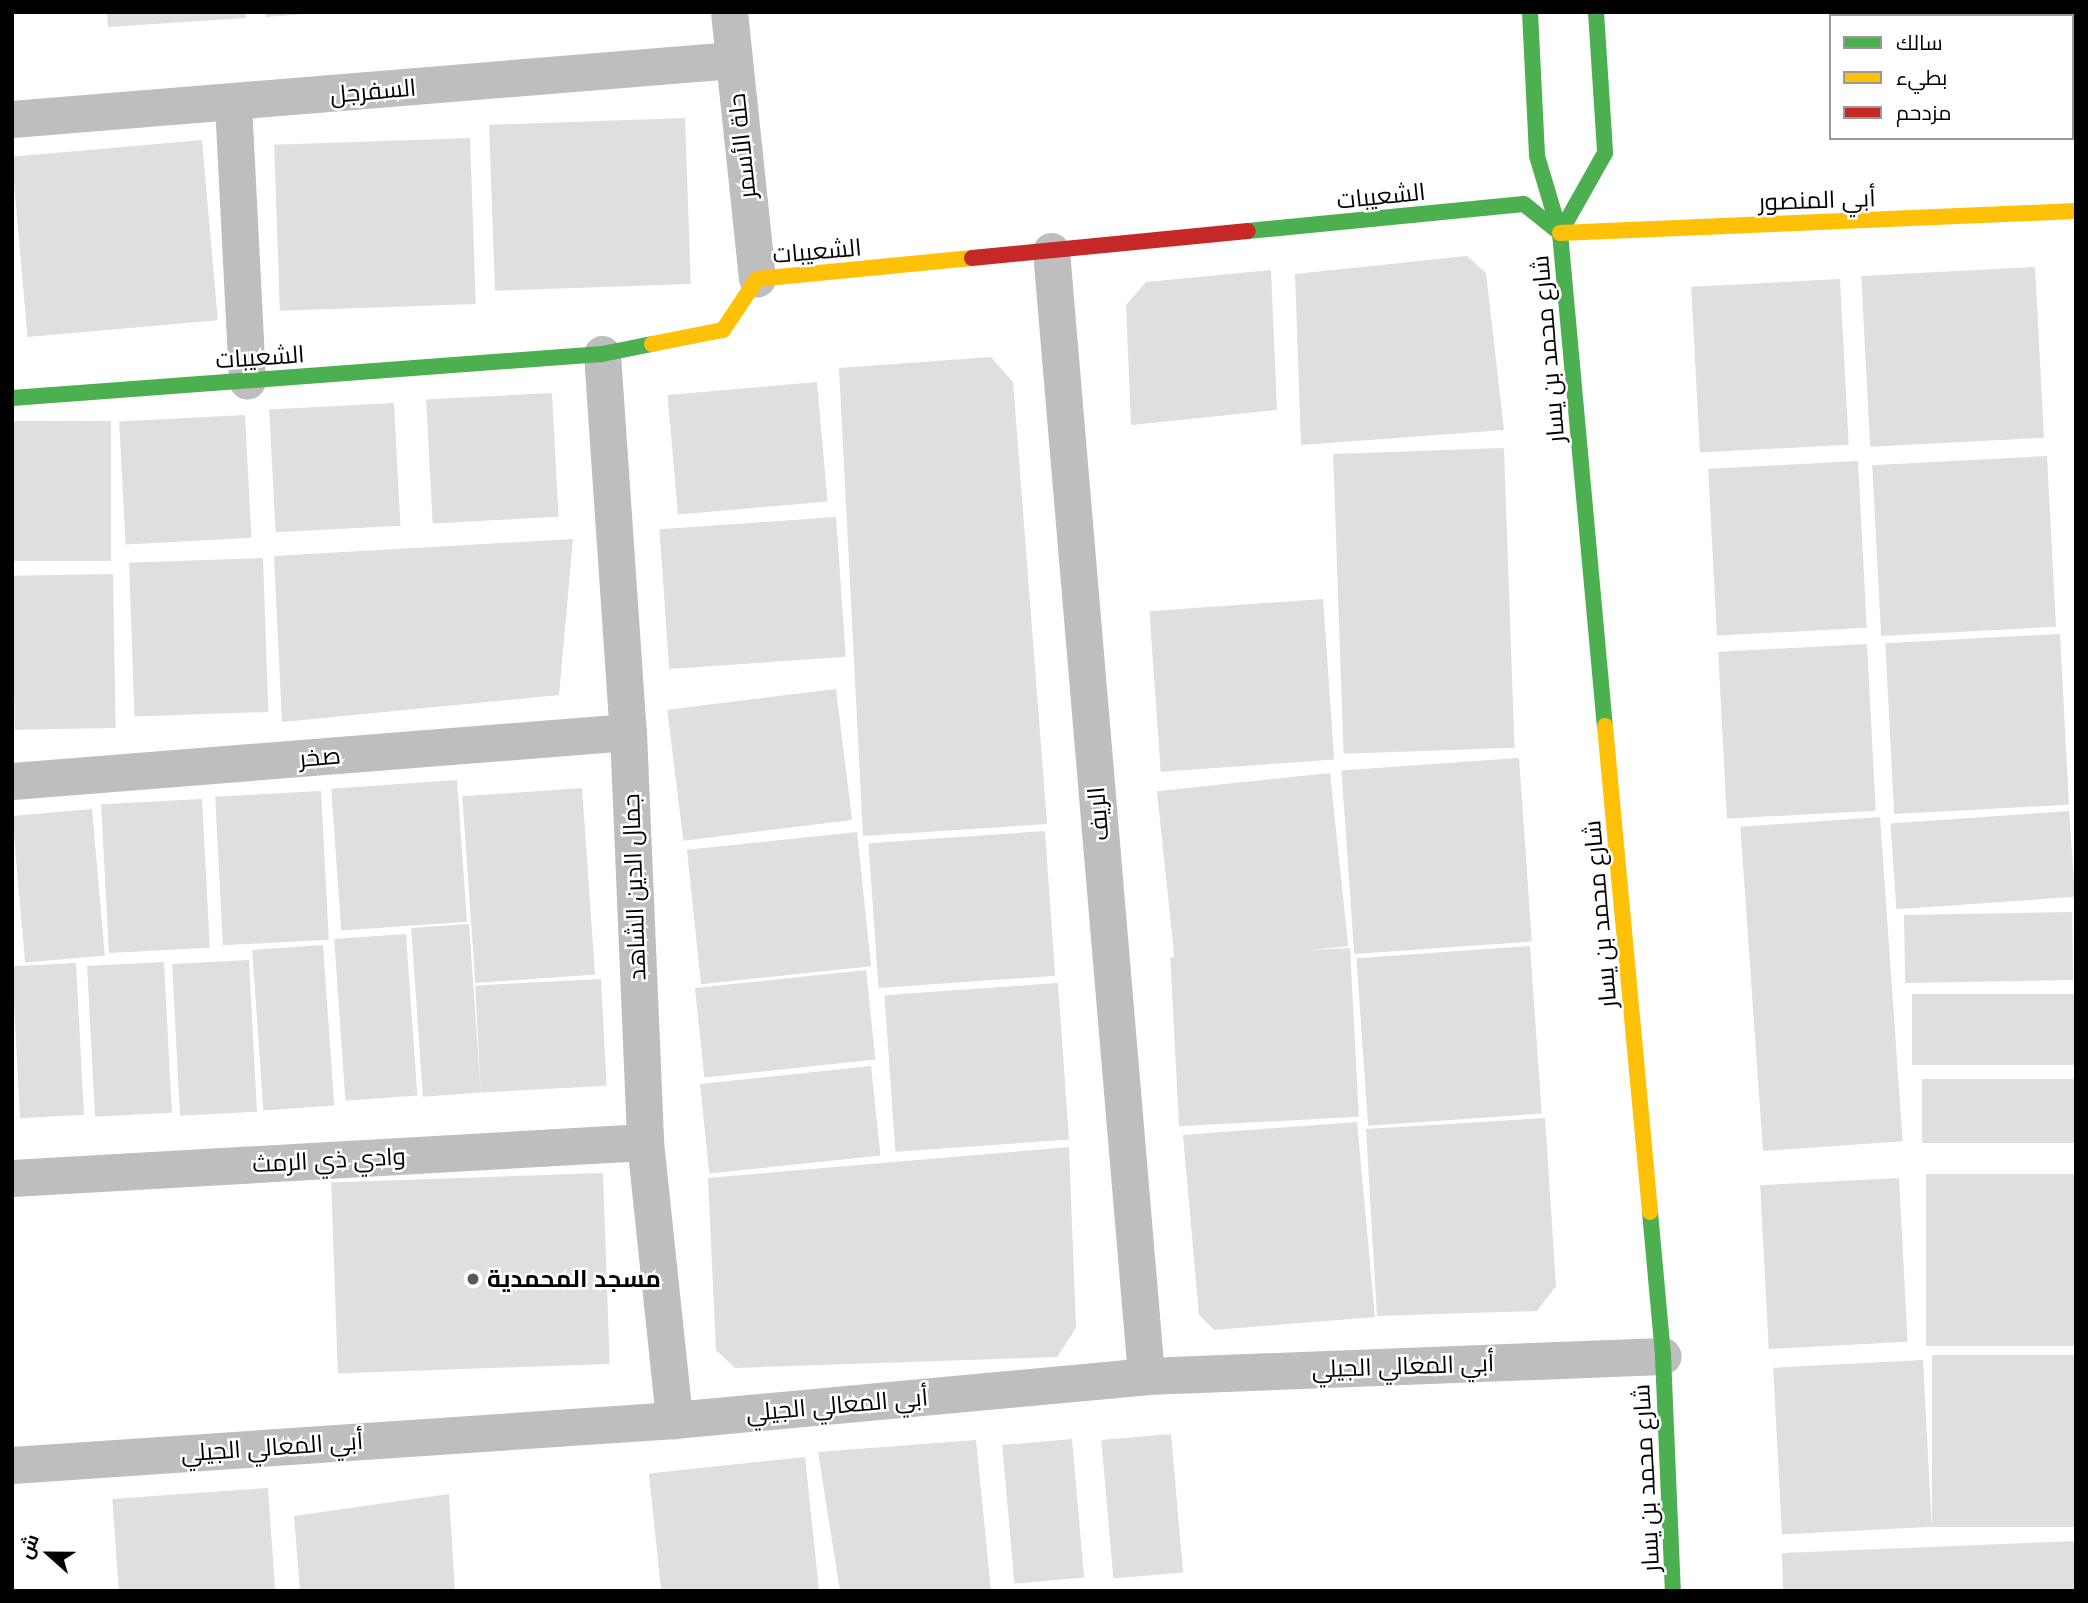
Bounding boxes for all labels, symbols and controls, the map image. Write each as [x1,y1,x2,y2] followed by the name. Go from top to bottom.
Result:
[1829,14,2074,140] legend
[1896,30,1943,55] text: سالك
[1896,65,1947,90] text: بطيء
[329,73,417,109] street label: السفرجل
[722,92,762,200] street label: حلة الأسمر
[1896,100,1951,125] text: مزدحم
[1335,177,1427,215] street label: الشعيبات
[1758,184,1876,216] street label: أبي المنصور
[771,233,863,269] street label: الشعيبات
[1525,254,1571,444] street label: شارع محمد بن يسار
[215,340,305,374] street label: الشعيبات
[298,741,342,773] street label: صخر
[1081,786,1115,842] street label: الريف
[616,793,652,981] street label: جمال الدين الشاهد
[1577,819,1623,1009] street label: شارع محمد بن يسار
[252,1142,406,1178] street label: وادي ذي الرمث
[487,1265,661,1293] place label: مسجد المحمدية
[465,1271,481,1287] marker: مسجد المحمدية
[1311,1348,1495,1384] street label: أبي المعالي الجيلي
[745,1383,929,1427] street label: أبي المعالي الجيلي
[1627,1383,1665,1573] street label: شارع محمد بن يسار
[180,1426,364,1468] street label: أبي المعالي الجيلي
[14,1519,84,1589] north arrow
[14,1531,44,1562] text: ش

